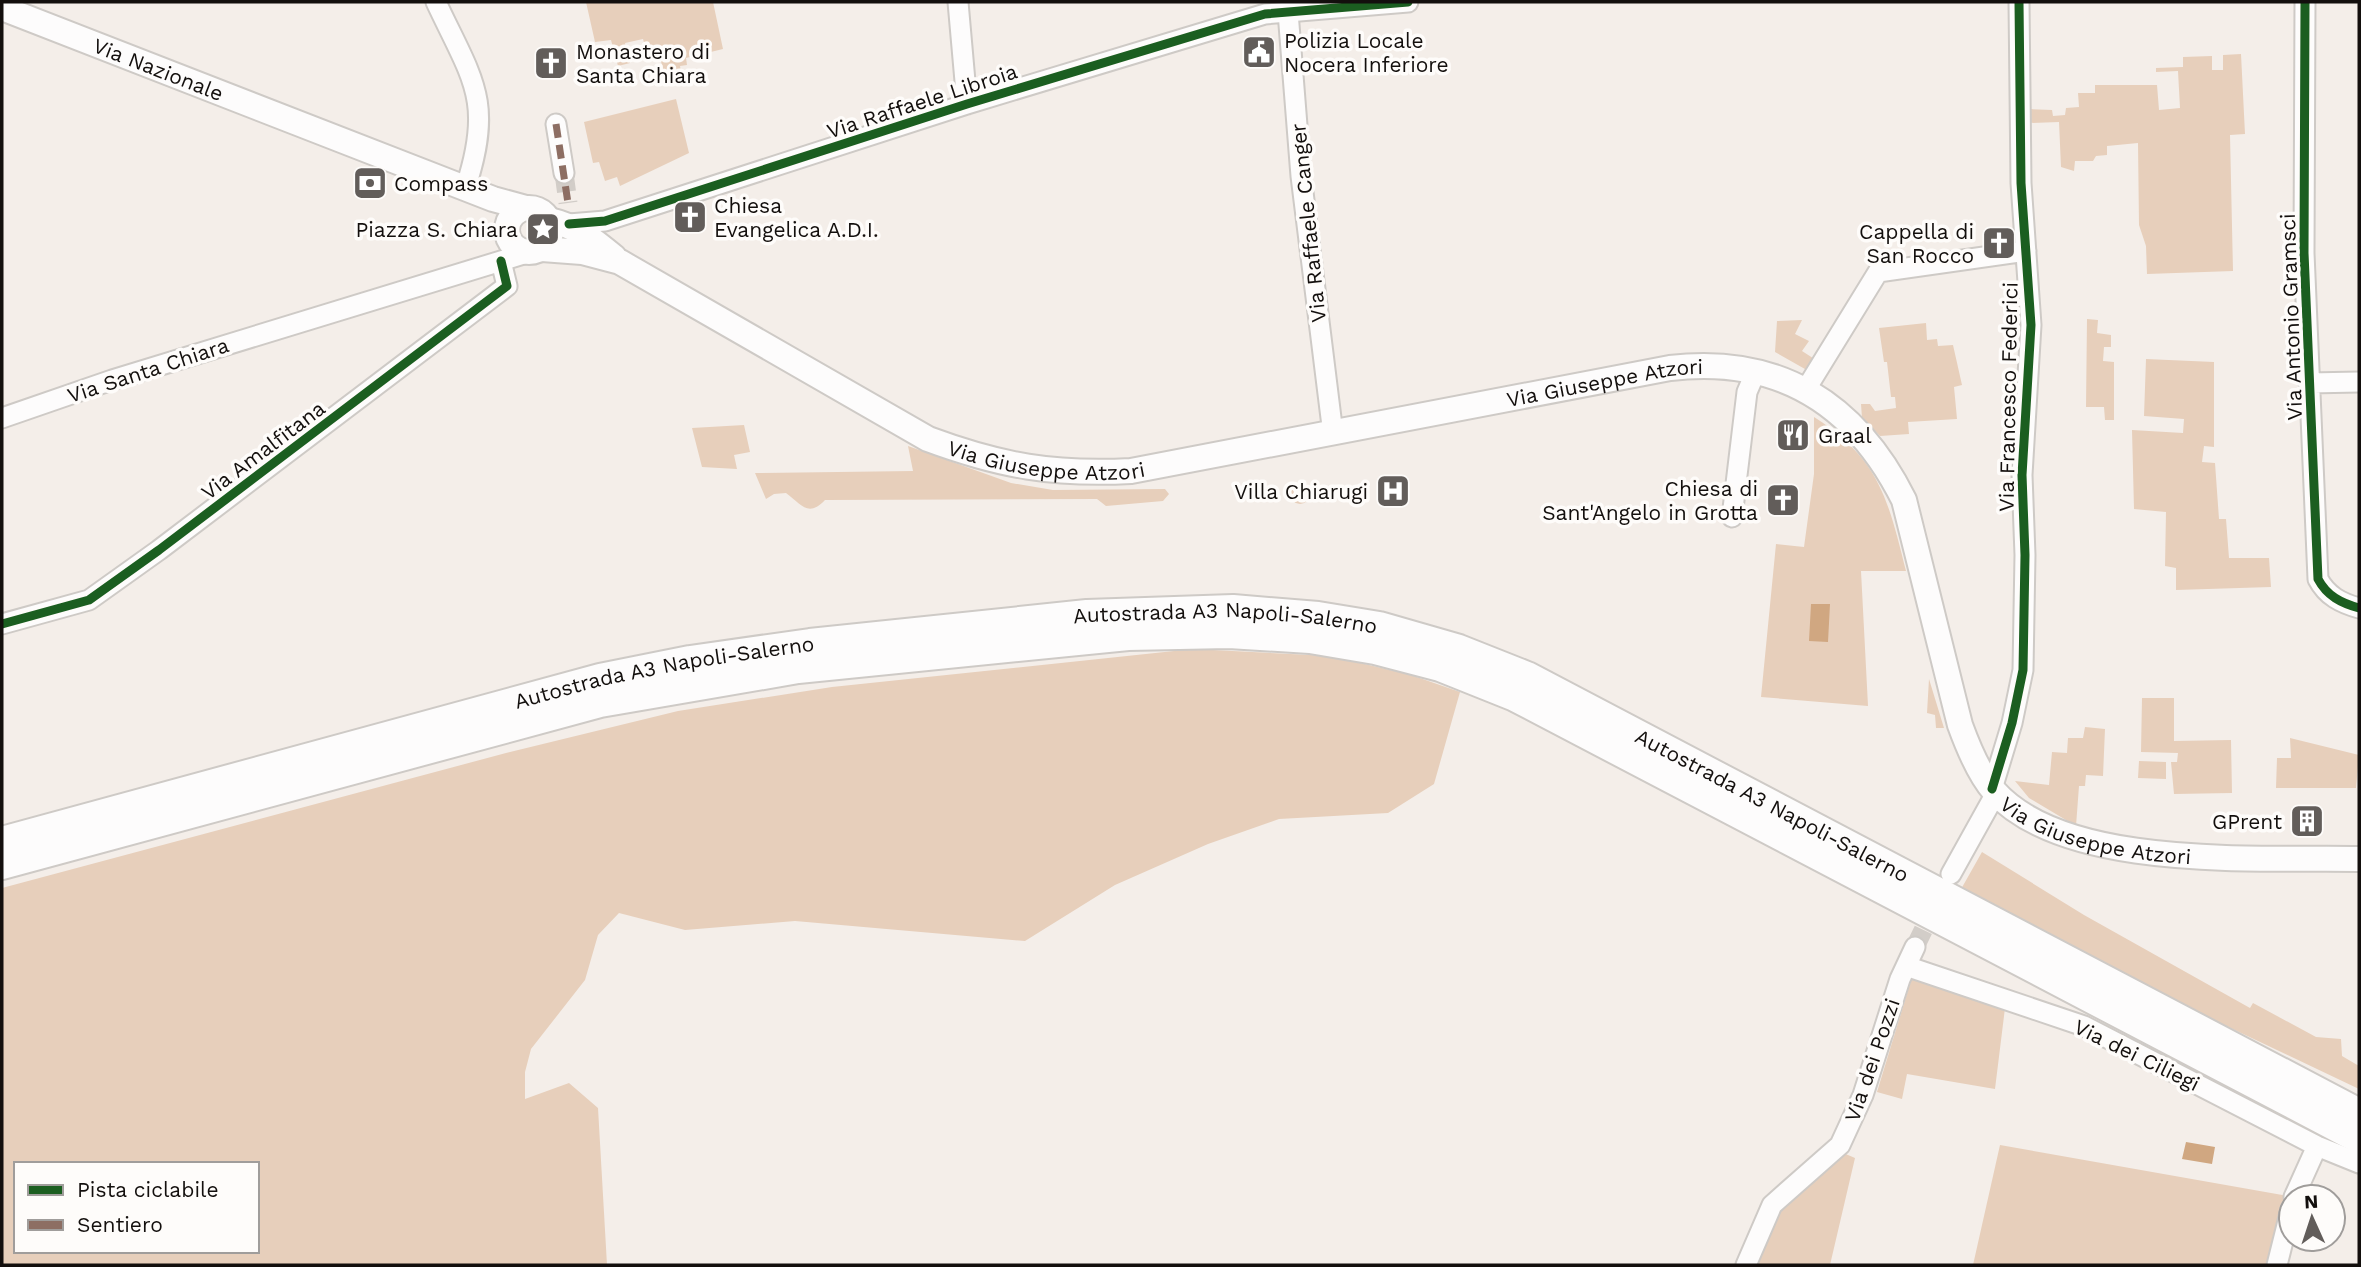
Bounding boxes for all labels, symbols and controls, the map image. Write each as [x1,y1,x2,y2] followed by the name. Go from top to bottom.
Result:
[1284,28,1449,77] place label: Polizia Locale Nocera Inferiore
[90,32,227,106] street label: Via Nazionale
[1240,33,1278,71] public building icon: Polizia Locale Nocera Inferiore
[576,39,710,88] place label: Monastero di Santa Chiara
[532,44,570,82] church icon: Monastero di Santa Chiara
[824,58,1020,144] street label: Via Raffaele Libroia
[1285,122,1331,324] street label: Via Raffaele Canger
[351,164,389,202] bank icon: Compass
[394,171,488,196] place label: Compass
[714,193,879,242] place label: Chiesa Evangelica A.D.I.
[671,198,709,236] church icon: Chiesa Evangelica A.D.I.
[524,210,562,248] place icon: Piazza S. Chiara
[2275,213,2307,421] street label: Via Antonio Gramsci
[355,217,518,242] place label: Piazza S. Chiara
[1859,219,1974,268] place label: Cappella di San Rocco
[1980,224,2018,262] church icon: Cappella di San Rocco
[1993,282,2023,512] street label: Via Francesco Federici
[64,332,232,408] street label: Via Santa Chiara
[1504,353,1703,411] street label: Via Giuseppe Atzori
[196,395,330,505] street label: Via Amalfitana
[1774,416,1812,454] restaurant icon: Graal
[1818,423,1872,448] place label: Graal
[945,434,1147,484] street label: Via Giuseppe Atzori
[1374,472,1412,510] hospital icon: Villa Chiarugi
[1542,476,1758,525] place label: Chiesa di Sant'Angelo in Grotta
[1234,479,1368,504] place label: Villa Chiarugi
[1764,481,1802,519] church icon: Chiesa di Sant'Angelo in Grotta
[1072,596,1379,638] street label: Autostrada A3 Napoli-Salerno
[511,630,816,713] street label: Autostrada A3 Napoli-Salerno
[1631,723,1913,887] street label: Autostrada A3 Napoli-Salerno
[1995,791,2192,869] street label: Via Giuseppe Atzori
[2288,802,2326,840] building icon: GPrent
[2212,809,2282,834] place label: GPrent
[1839,995,1905,1125] street label: Via dei Pozzi
[2070,1014,2204,1096] street label: Via dei Ciliegi
[14,1162,259,1253] legend
[77,1177,219,1202] text: Pista ciclabile
[2277,1183,2347,1253] north arrow
[2303,1190,2319,1213] text: N
[77,1212,163,1237] text: Sentiero

